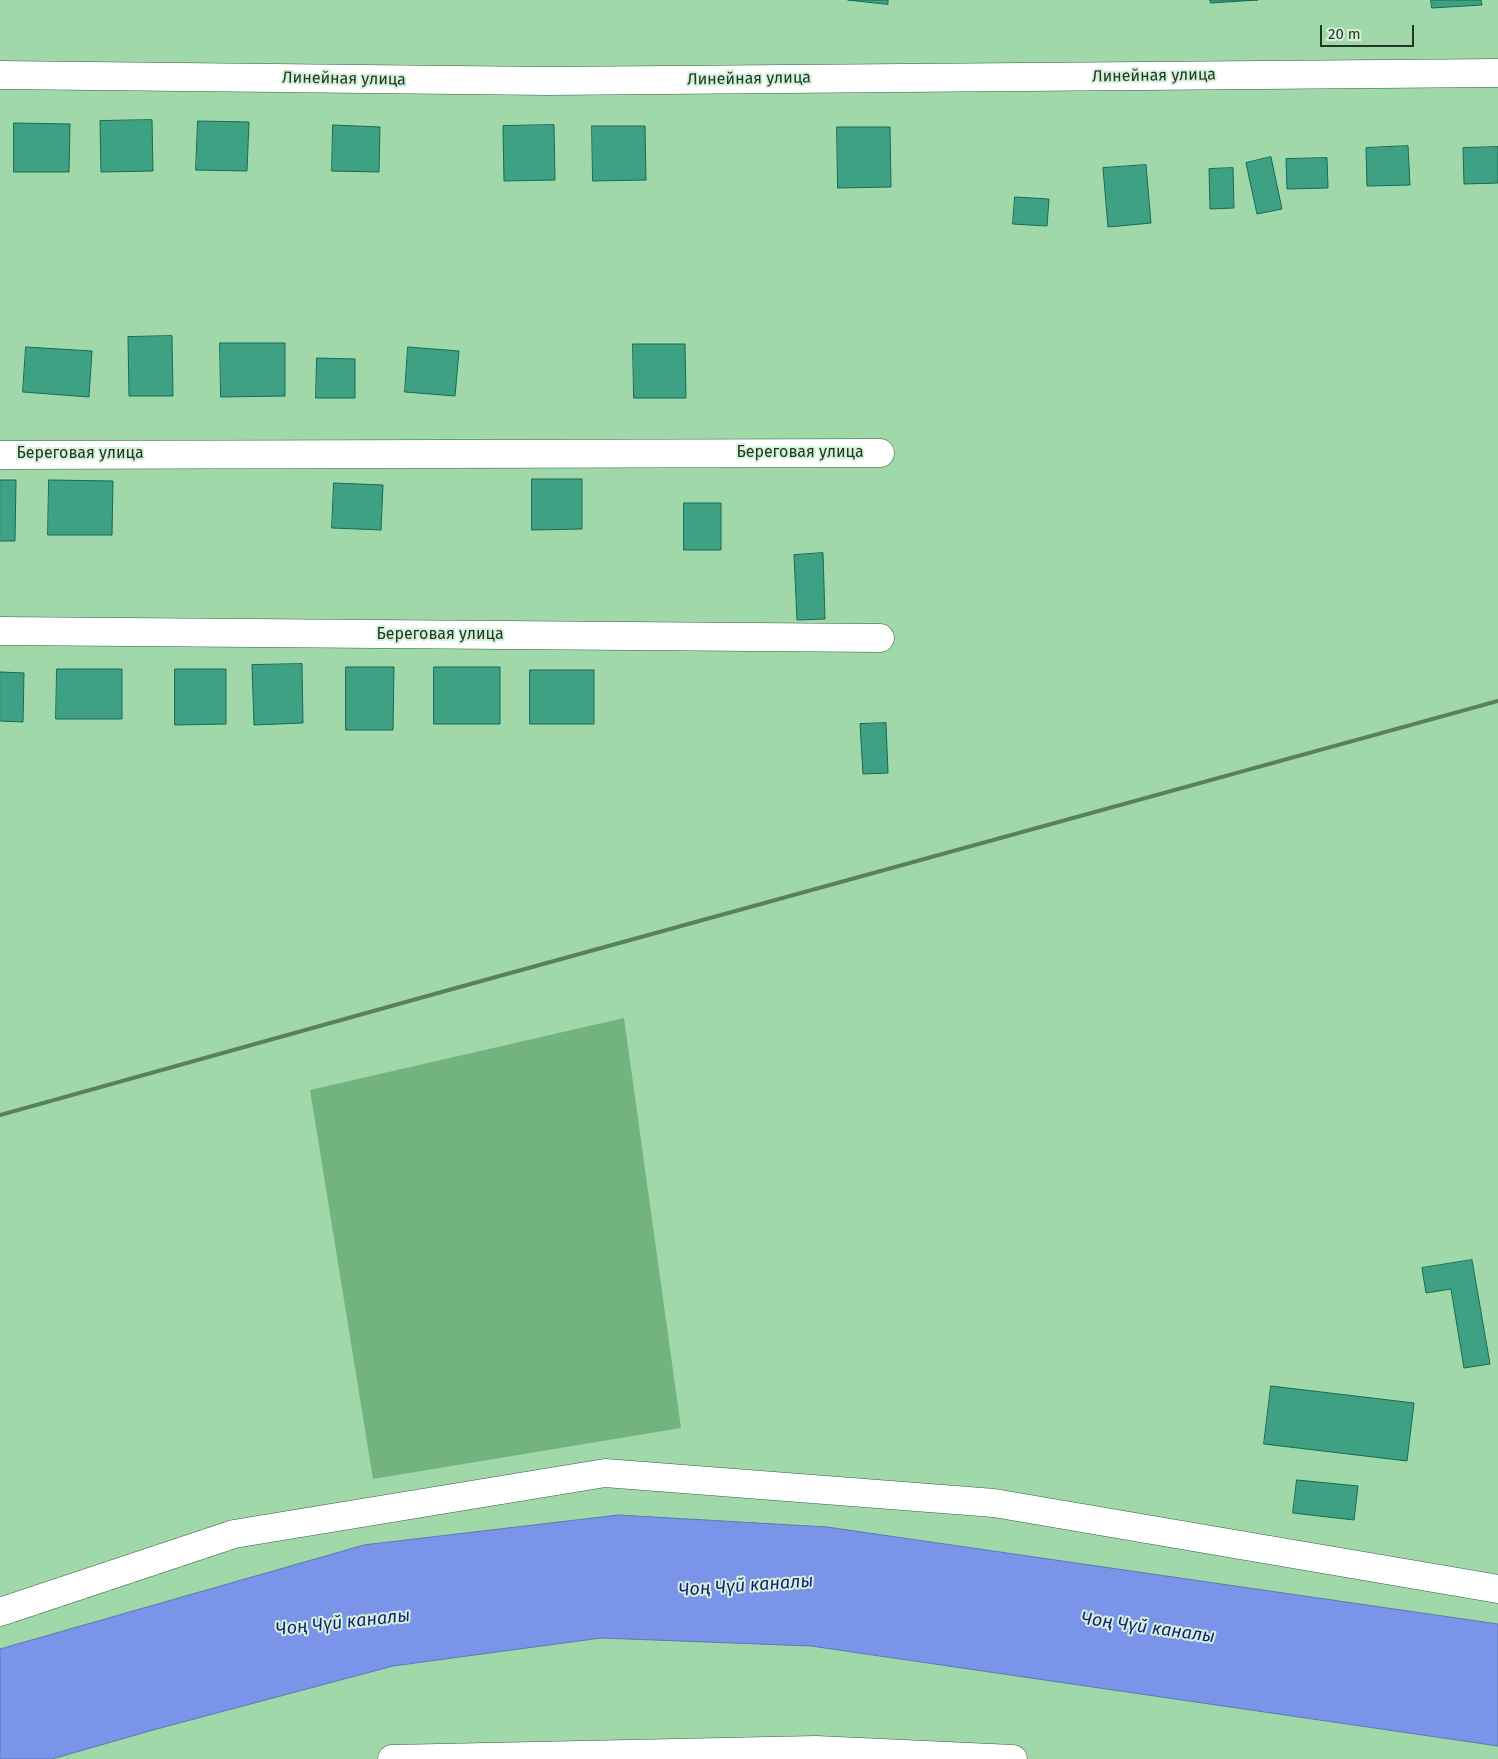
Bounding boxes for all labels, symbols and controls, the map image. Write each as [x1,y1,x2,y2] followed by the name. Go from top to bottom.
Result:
[1323,15,1417,47] scale bar
[1328,25,1361,43] text: 20 m
[1092,65,1216,87] street label: Линейная улица
[282,68,406,90] street label: Линейная улица
[687,68,811,90] street label: Линейная улица
[736,443,864,463] street label: Береговая улица
[16,444,144,464] street label: Береговая улица
[376,625,504,645] street label: Береговая улица
[678,1571,814,1601] water label: Чоң Чүй каналы
[275,1605,411,1641] water label: Чоң Чүй каналы
[1080,1608,1216,1648] water label: Чоң Чүй каналы

